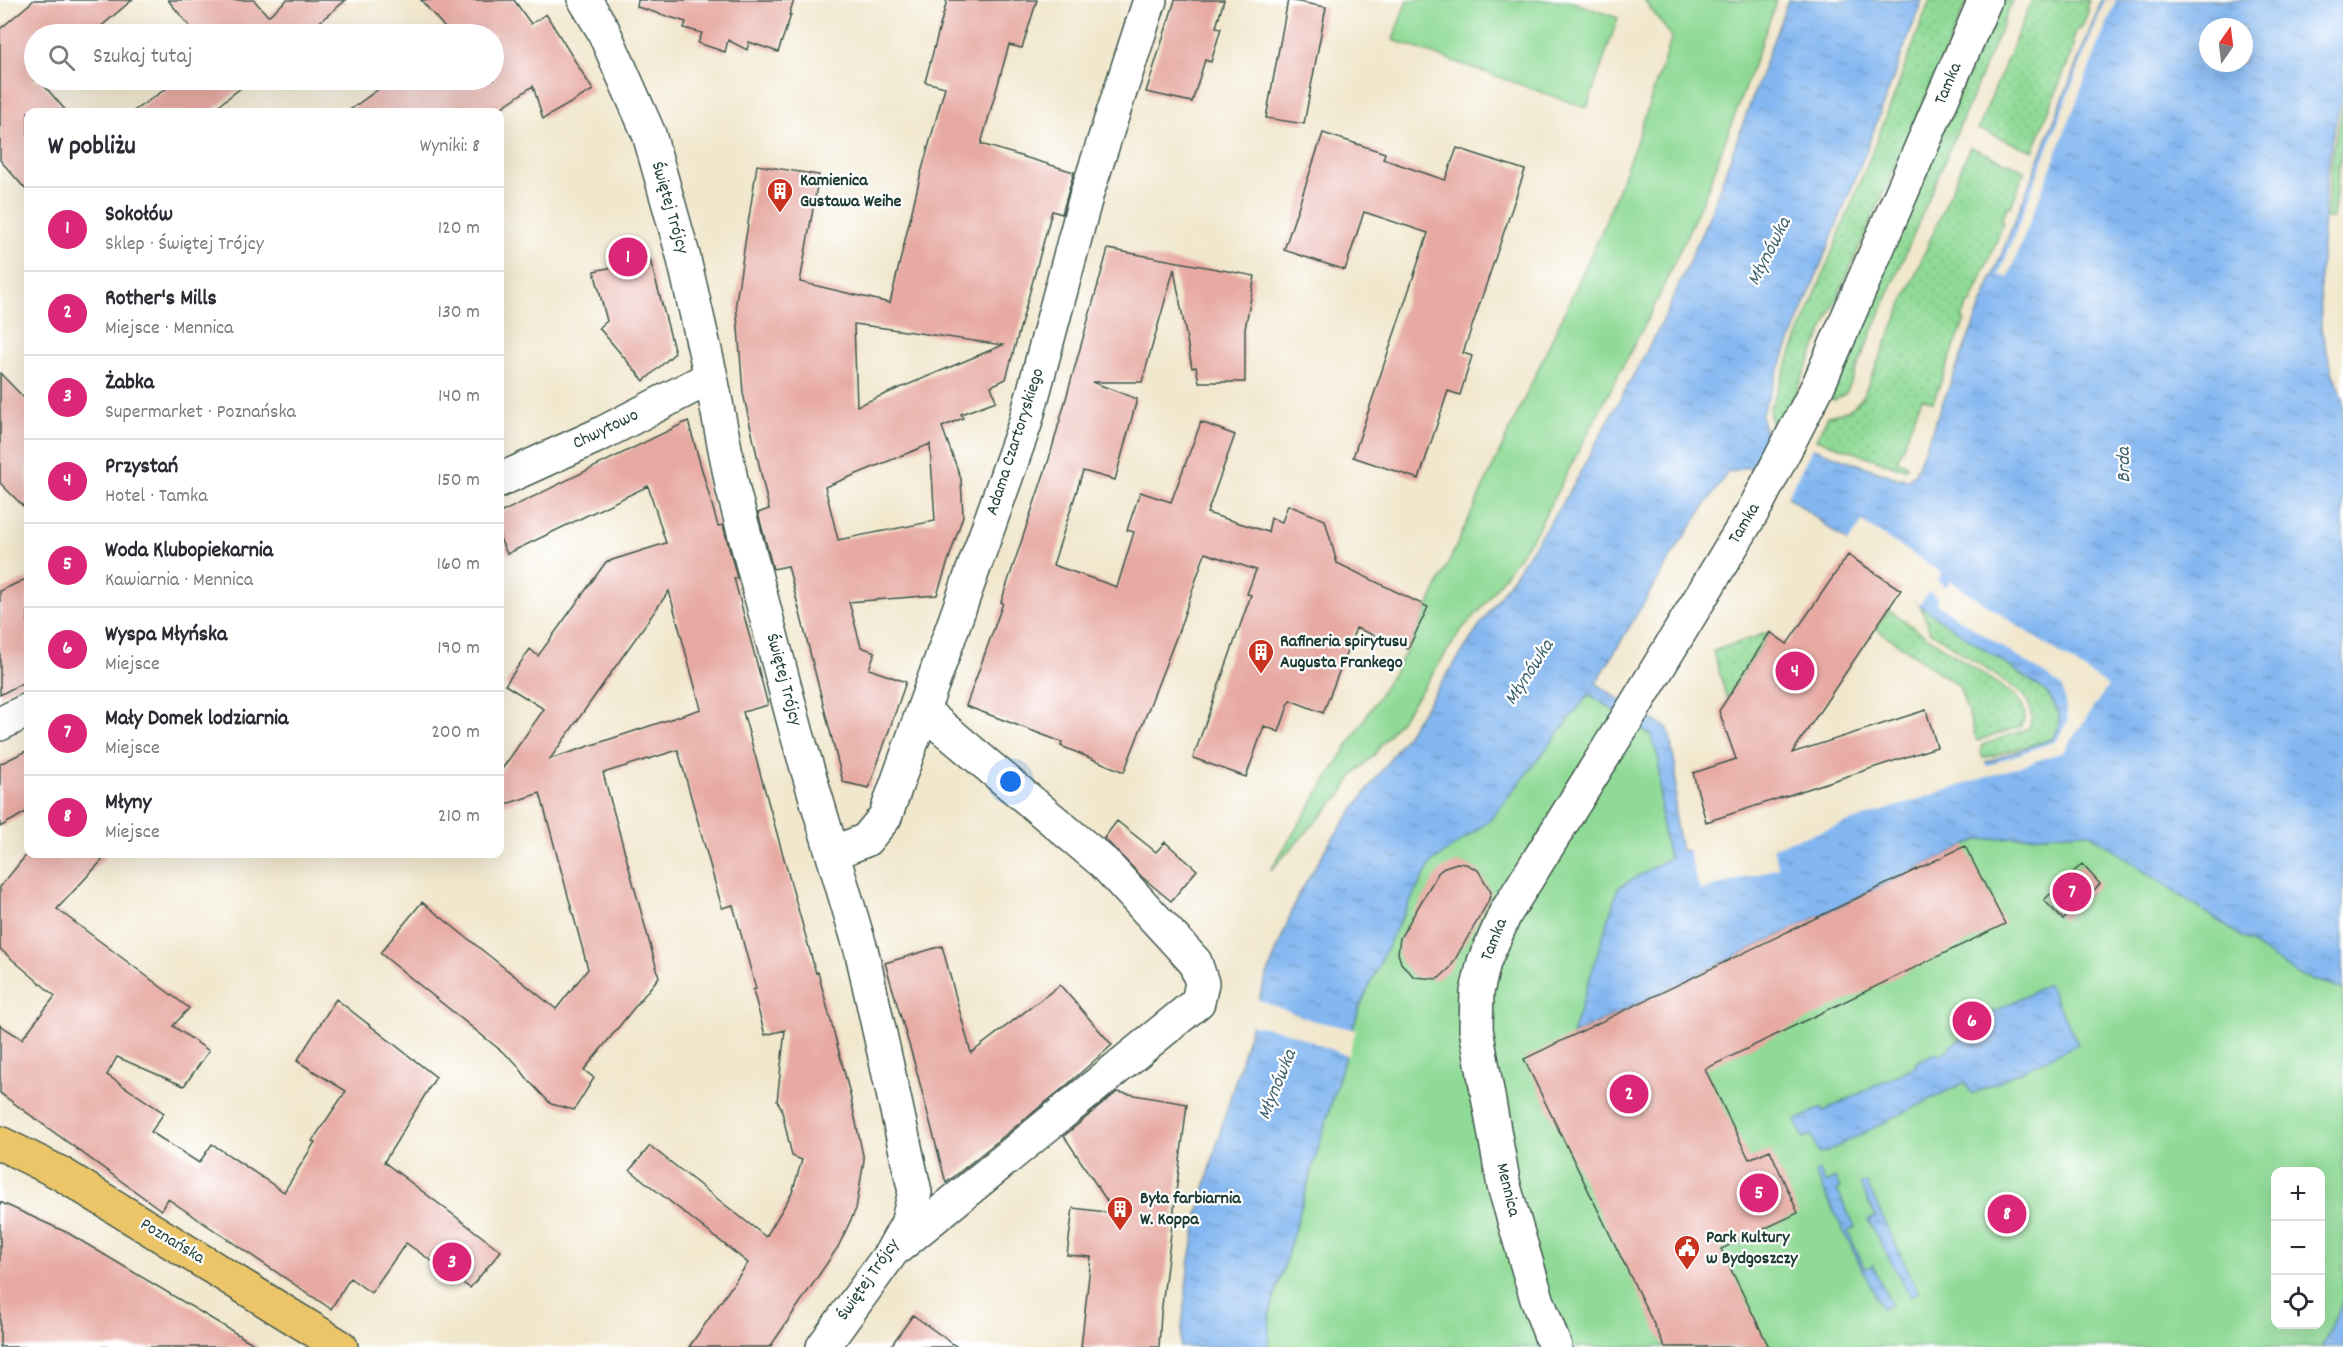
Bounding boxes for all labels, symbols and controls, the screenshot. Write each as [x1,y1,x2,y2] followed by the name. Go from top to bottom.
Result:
[2199,18,2253,72] north arrow
[24,24,504,90] search box
[45,41,78,74] icon: search
[93,42,192,73] text: Szukaj tutaj
[1929,58,1969,109] street label: Tamka
[48,129,136,166] text: W pobliżu
[420,133,480,161] text: Wyniki: 8
[644,159,694,258] street label: Świętej Trójcy
[800,169,901,215] place label: Kamienica Gustawa Weihe
[765,176,795,214] building icon: Kamienica Gustawa Weihe
[105,200,173,231] text: Sokołów
[1741,211,1800,291] water label: Młynówka
[65,215,70,243] text: 1
[438,215,480,243] text: 120 m
[105,231,264,259] text: Sklep · Świętej Trójcy
[608,234,648,280] pin: 1
[105,284,217,315] text: Rother's Mills
[63,299,72,327] text: 2
[438,299,480,327] text: 130 m
[105,315,234,343] text: Miejsce · Mennica
[980,365,1052,519] street label: Adama Czartoryskiego
[105,368,154,399] text: Żabka
[63,383,72,411] text: 3
[438,383,480,411] text: 140 m
[105,399,296,427] text: Supermarket · Poznańska
[569,403,643,457] street label: Chwytowo
[2111,445,2139,483] water label: Brda
[105,452,178,483] text: Przystań
[63,467,72,495] text: 4
[437,467,480,495] text: 150 m
[105,483,208,511] text: Hotel · Tamka
[1723,498,1767,549] street label: Tamka
[105,536,273,567] text: Woda Klubopiekarnia
[63,551,72,579] text: 5
[437,551,480,579] text: 160 m
[105,567,253,595] text: Kawiarnia · Mennica
[105,620,227,651] text: Wyspa Młyńska
[1280,630,1407,676] place label: Rafineria spirytusu Augusta Frankego
[759,631,808,730] street label: Świętej Trójcy
[1498,633,1563,711] water label: Młynówka
[63,635,72,663] text: 6
[437,635,480,663] text: 190 m
[1246,637,1276,675] building icon: Rafineria spirytusu Augusta Frankego
[1776,648,1814,694] pin: 4
[105,651,160,679] text: Miejsce
[105,704,288,735] text: Mały Domek lodziarnia
[64,719,71,747] text: 7
[431,719,480,747] text: 200 m
[105,735,160,763] text: Miejsce
[996,767,1025,796] your location
[105,788,151,819] text: Młyny
[63,803,72,831] text: 8
[438,803,480,831] text: 210 m
[105,819,160,847] text: Miejsce
[2052,870,2092,914] pin: 7
[1475,914,1515,965] street label: Tamka
[1952,998,1992,1044] pin: 6
[1251,1044,1305,1124] water label: Młynówka
[1610,1072,1648,1116] pin: 2
[1488,1161,1526,1220] street label: Mennica
[2271,1167,2325,1329] map controls
[2271,1167,2325,1221] button: +
[1740,1170,1778,1216] pin: 5
[1140,1187,1241,1233] place label: Była farbiarnia W. Koppa
[1988,1192,2026,1236] pin: 8
[1105,1194,1135,1232] building icon: Była farbiarnia W. Koppa
[135,1213,210,1271] street label: Poznańska
[2271,1221,2325,1275] button: −
[1706,1226,1798,1272] place label: Park Kultury w Bydgoszczy
[832,1233,907,1326] street label: Świętej Trójcy
[1672,1233,1702,1271] public building icon: Park Kultury w Bydgoszczy
[432,1240,472,1284] pin: 3
[2271,1275,2325,1329] button: locate

